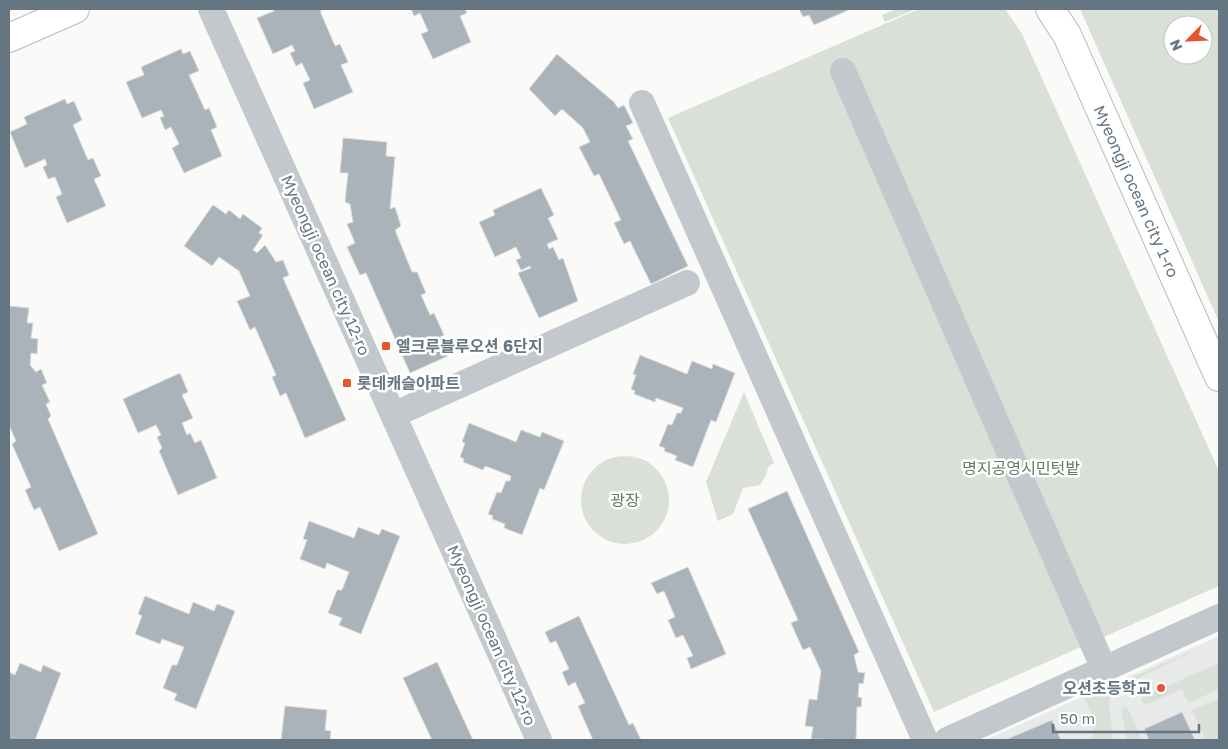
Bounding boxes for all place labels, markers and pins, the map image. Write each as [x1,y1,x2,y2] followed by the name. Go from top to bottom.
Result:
[396,336,543,356] place label: 엘크루블루오션 6단지
[380,340,392,352] marker: 엘크루블루오션 6단지
[357,373,460,393] place label: 롯데캐슬아파트
[341,377,353,389] marker: 롯데캐슬아파트
[1063,678,1151,698] place label: 오션초등학교
[1155,682,1167,694] marker: 오션초등학교

